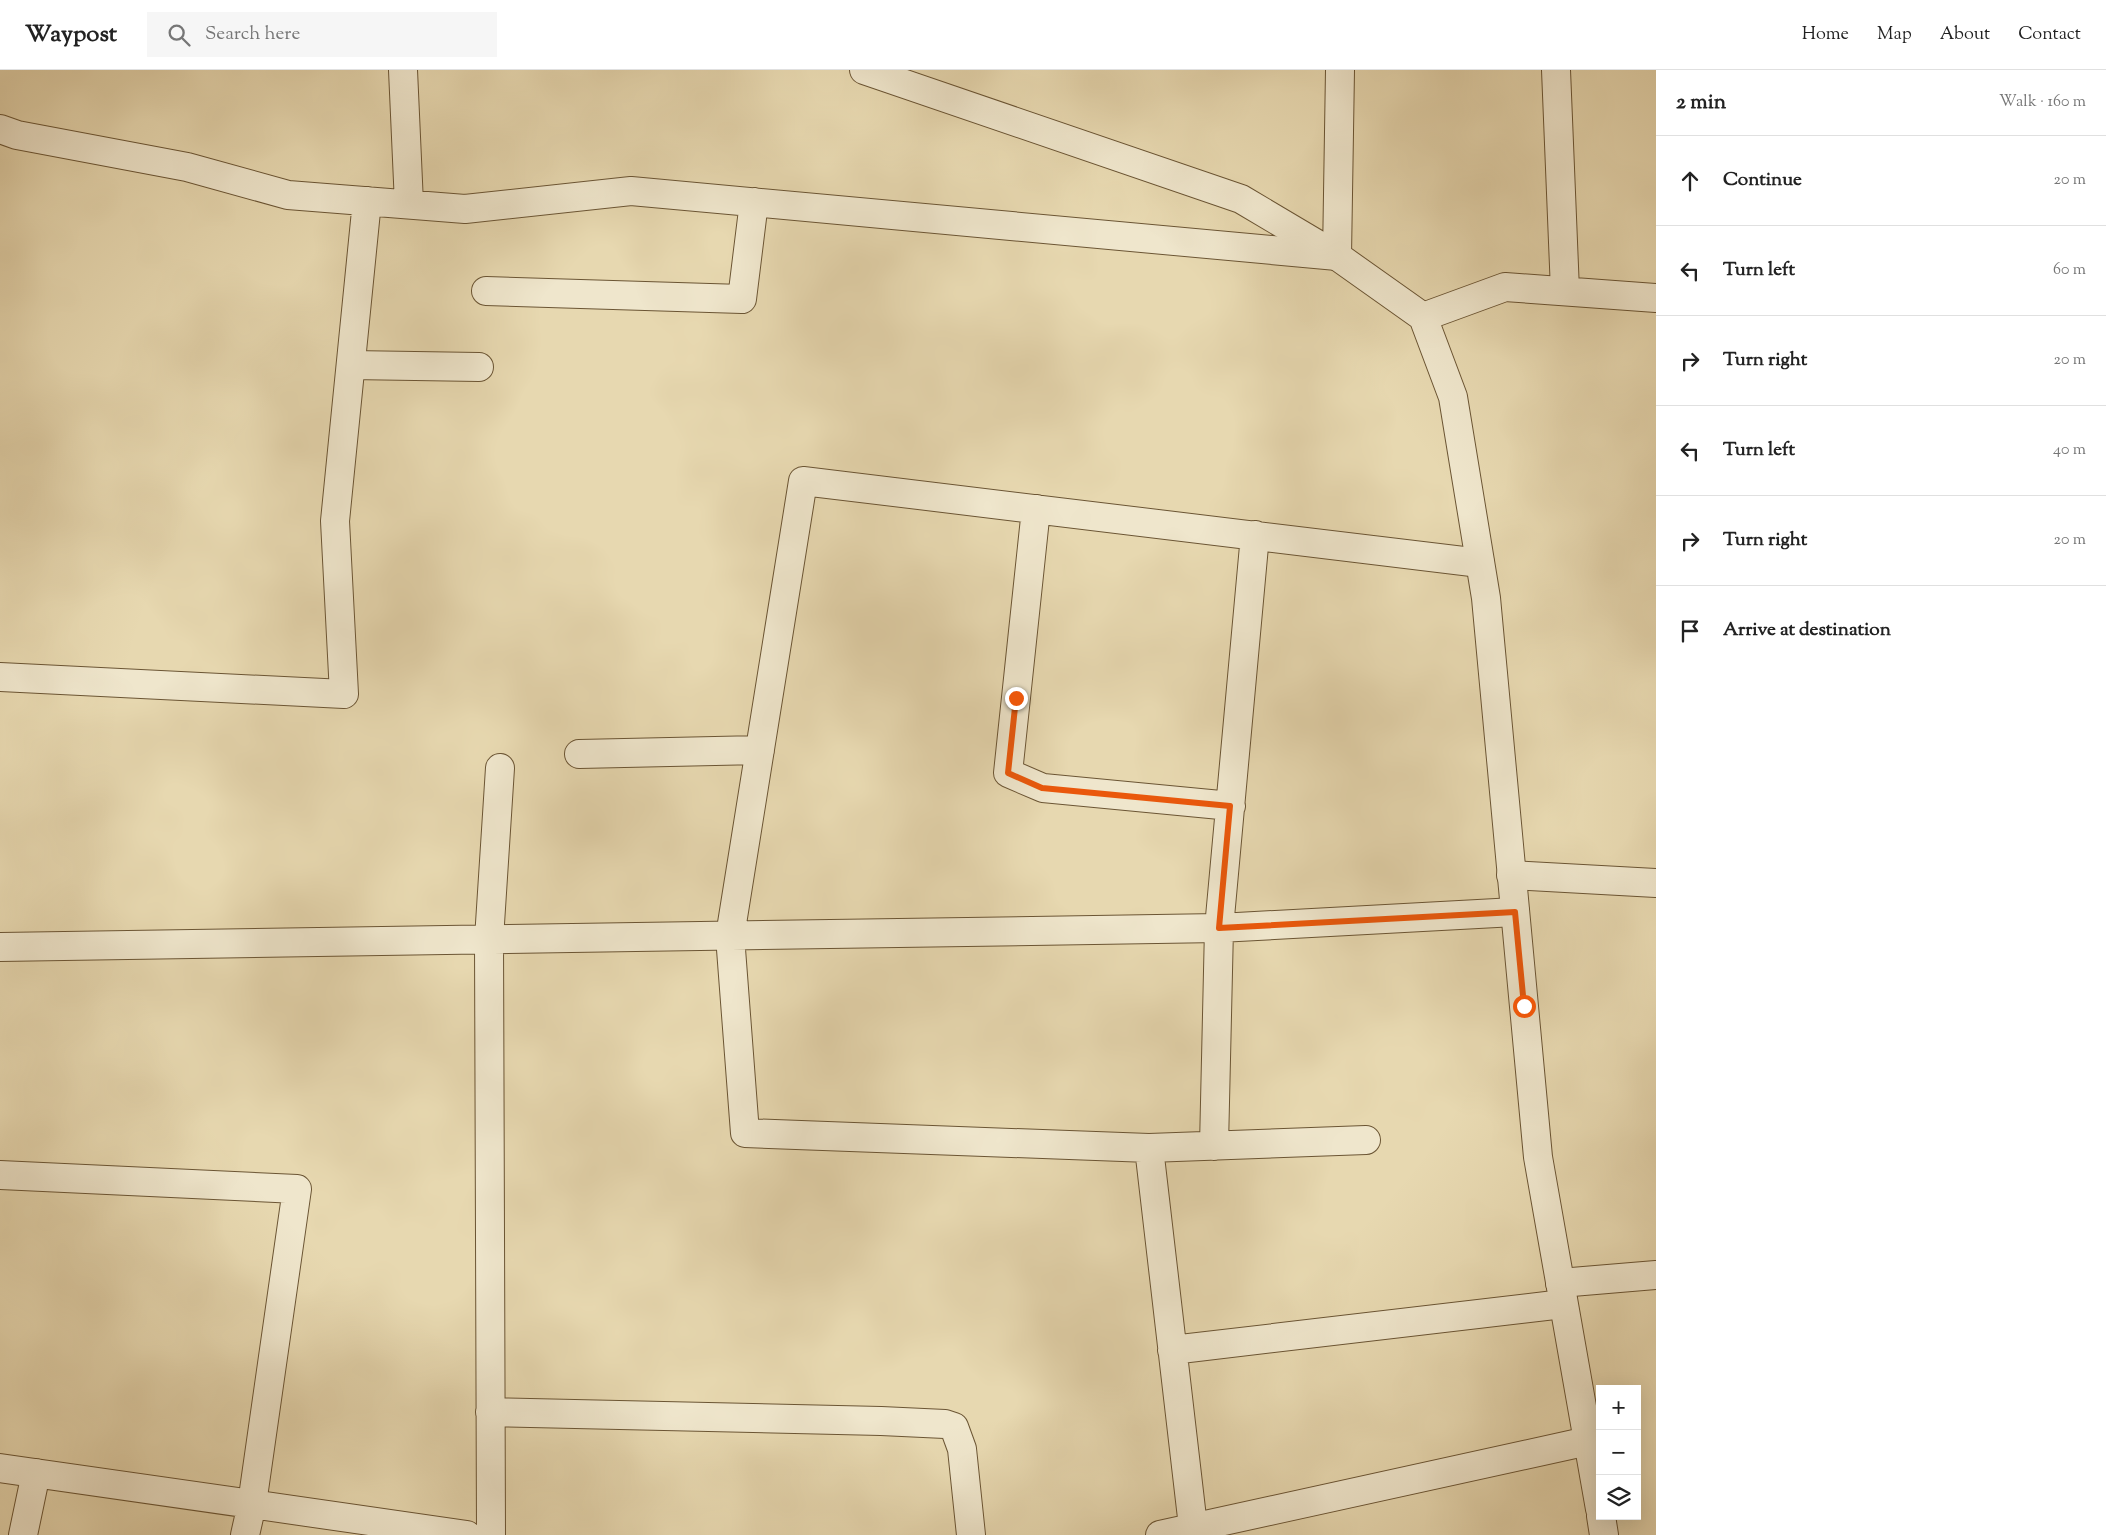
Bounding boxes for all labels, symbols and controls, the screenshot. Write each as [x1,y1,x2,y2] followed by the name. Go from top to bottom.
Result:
[147,12,497,57] search box
[25,18,117,52] text: Waypost
[165,21,193,49] icon: search
[205,21,300,48] text: Search here
[1802,22,1849,48] text: Home
[1877,22,1912,48] text: Map
[1940,22,1990,48] text: About
[2018,22,2081,48] text: Contact
[1676,88,1726,118] text: 2 min
[1999,91,2086,114] text: Walk · 160 m
[1676,167,1704,195] icon: ahead
[1723,167,1802,194] text: Continue
[2053,169,2086,192] text: 20 m
[1676,257,1704,285] icon: left
[1723,257,1795,284] text: Turn left
[2053,259,2086,282] text: 60 m
[1676,347,1704,375] icon: right
[1723,347,1807,374] text: Turn right
[2053,349,2086,372] text: 20 m
[1676,437,1704,465] icon: left
[1723,437,1795,464] text: Turn left
[2053,439,2086,462] text: 40 m
[1676,527,1704,555] icon: right
[1723,527,1807,554] text: Turn right
[2053,529,2086,552] text: 20 m
[1676,617,1704,645] icon: arrive
[1723,617,1891,644] text: Arrive at destination
[1005,687,1028,710] route end
[1513,995,1536,1018] route start
[1596,1385,1641,1520] map controls
[1596,1385,1641,1430] button: +
[1596,1430,1641,1475] button: −
[1596,1475,1641,1520] button: layers

